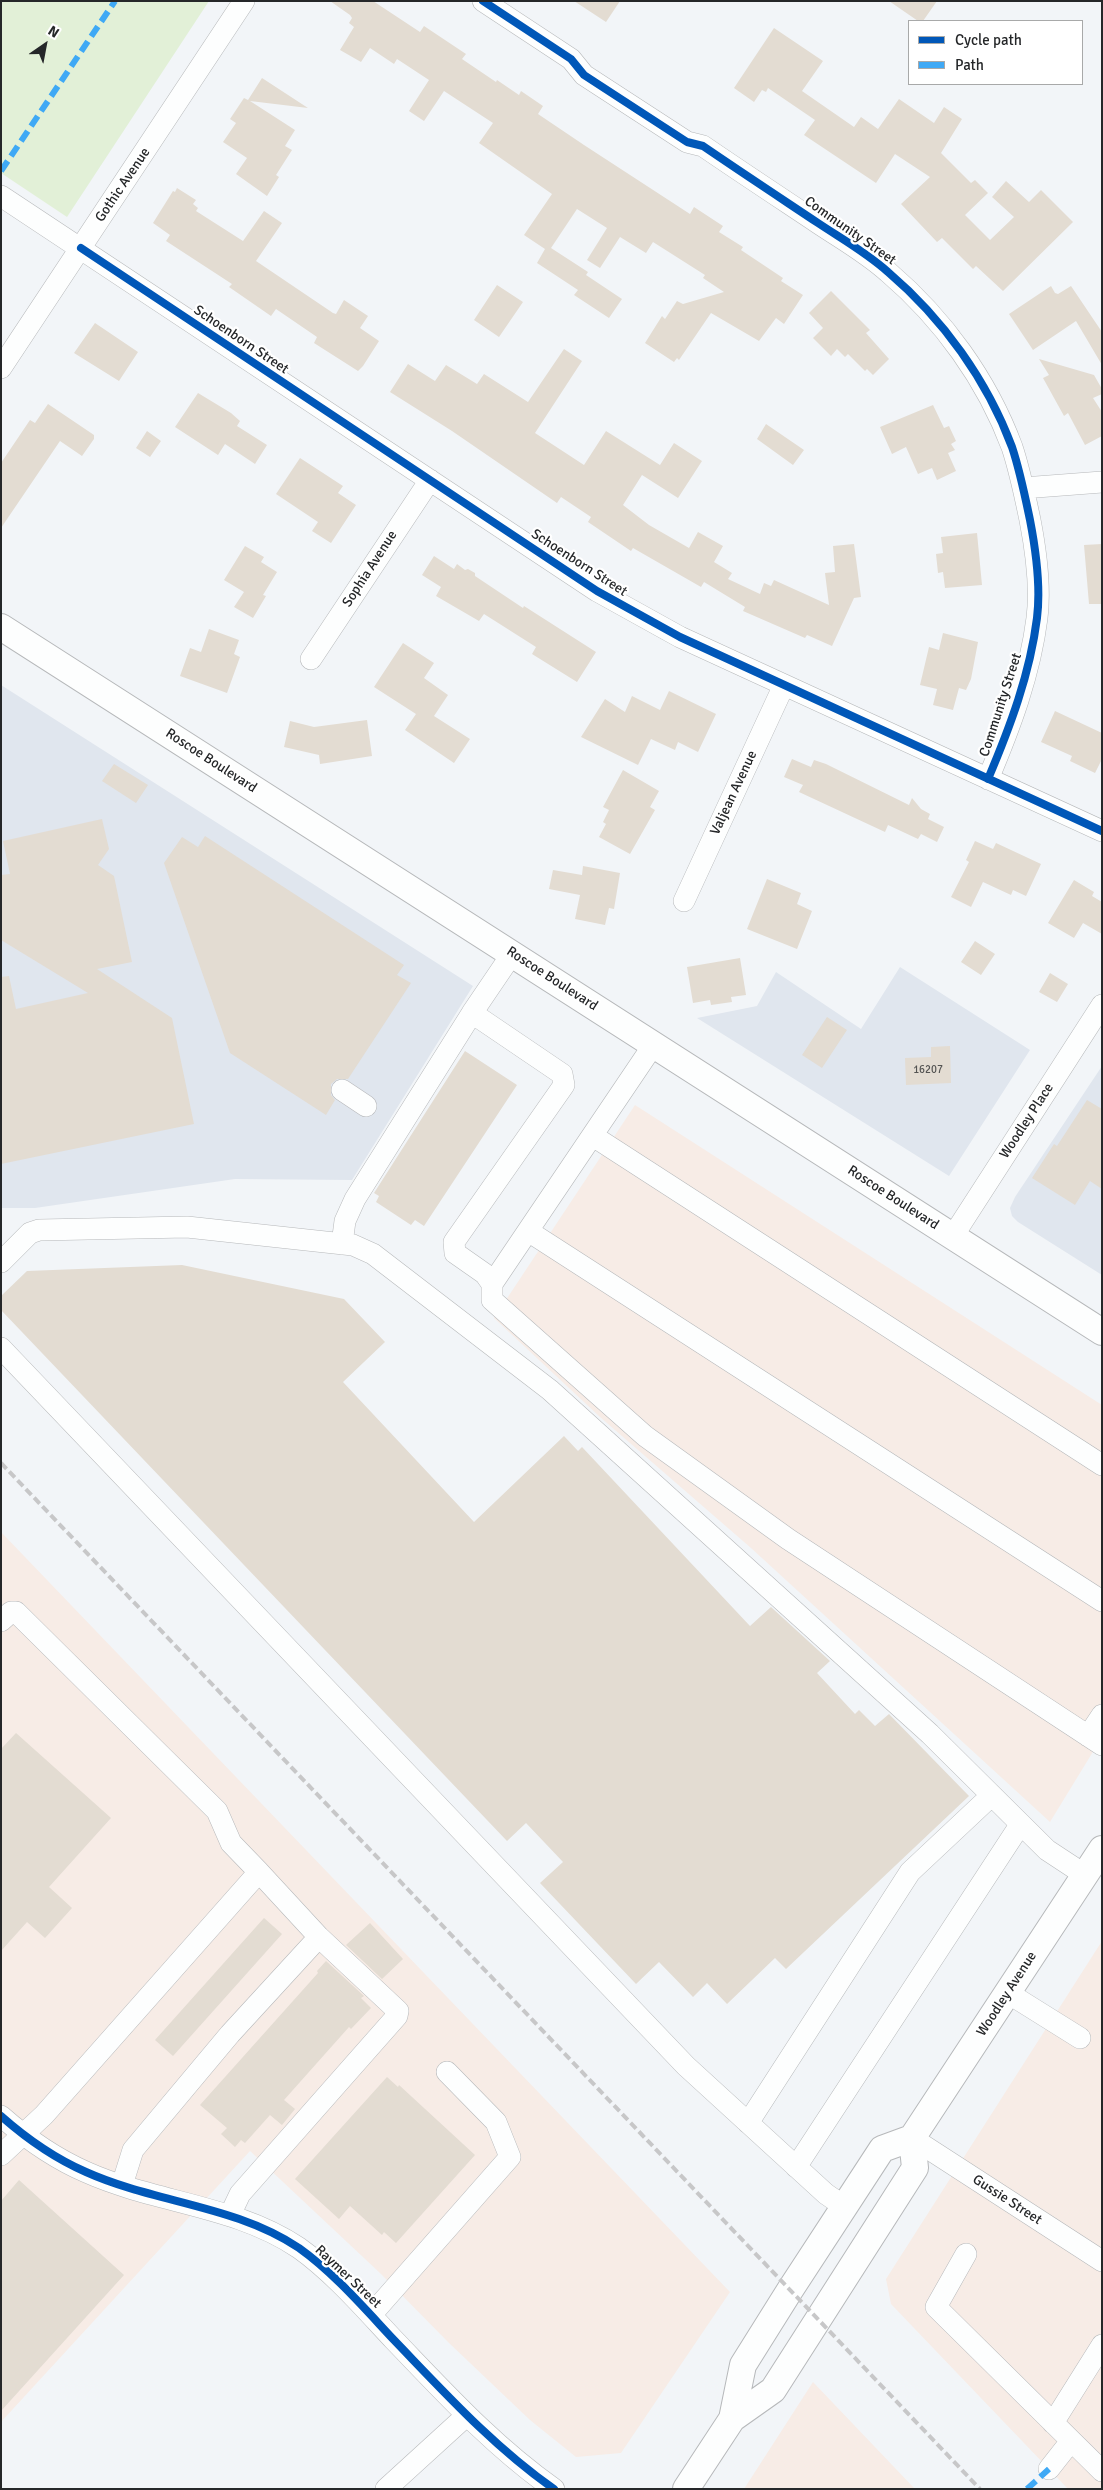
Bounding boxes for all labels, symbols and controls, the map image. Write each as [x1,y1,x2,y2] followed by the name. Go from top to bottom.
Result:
[20,20,70,70] north arrow
[908,20,1083,85] legend
[45,22,62,42] text: N
[955,31,1022,49] text: Cycle path
[955,56,984,74] text: Path
[92,145,154,225] street label: Gothic Avenue
[801,193,899,269] street label: Community Street
[190,302,292,378] street label: Schoenborn Street
[528,526,630,600] street label: Schoenborn Street
[339,528,401,610] street label: Sophia Avenue
[976,651,1026,759] street label: Community Street
[162,725,260,797] street label: Roscoe Boulevard
[707,748,761,838] street label: Valjean Avenue
[503,943,601,1015] street label: Roscoe Boulevard
[913,1063,943,1077] house number: 16207
[996,1080,1058,1162] street label: Woodley Place
[844,1162,942,1234] street label: Roscoe Boulevard
[973,1949,1041,2039] street label: Woodley Avenue
[969,2171,1045,2229] street label: Gussie Street
[311,2242,385,2312] street label: Raymer Street

